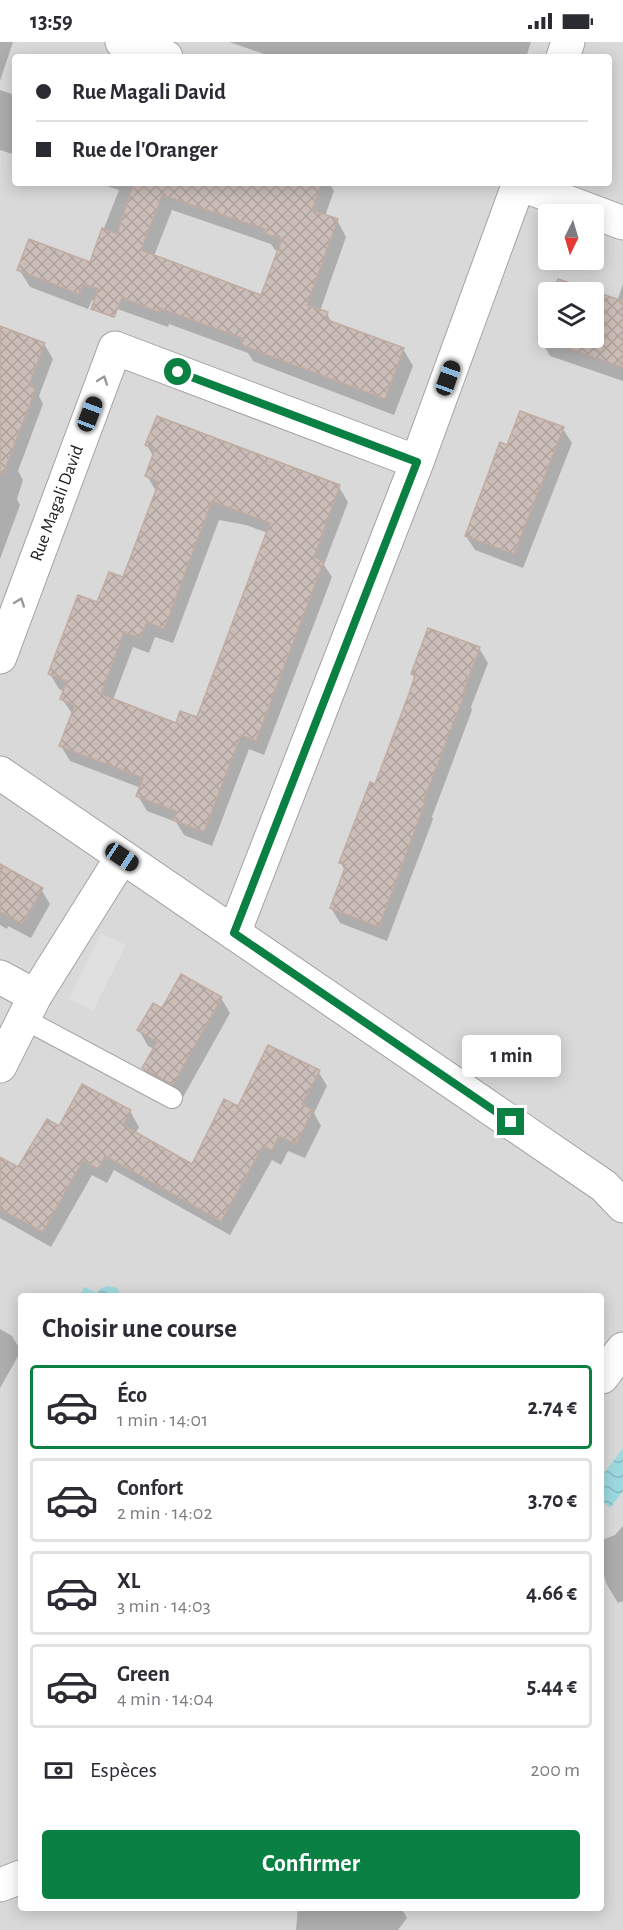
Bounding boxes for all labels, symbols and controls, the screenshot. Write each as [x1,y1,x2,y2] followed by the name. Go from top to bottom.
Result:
[30,10,73,32] text: 13:59
[72,81,226,103] text: Rue Magali David
[72,139,218,161] text: Rue de l'Oranger
[538,204,604,270] north arrow
[538,204,604,348] map controls
[538,282,604,348] button: layers
[164,358,191,385] route start
[433,358,463,398] car
[96,375,109,386] one-way arrow
[75,394,105,434] car
[27,443,87,564] street label: Rue Magali David
[13,597,26,608] one-way arrow
[102,839,142,875] car
[462,1035,560,1077] callout: 1 min
[490,1046,533,1066] text: 1 min
[497,1108,524,1135] route end
[42,1315,237,1342] text: Choisir une course
[45,1380,99,1434] icon: car
[117,1384,147,1406] text: Éco
[527,1396,577,1418] text: 2.74 €
[117,1410,208,1430] text: 1 min · 14:01
[45,1473,99,1527] icon: car
[117,1477,183,1499] text: Confort
[528,1489,577,1511] text: 3.70 €
[117,1503,212,1523] text: 2 min · 14:02
[45,1566,99,1620] icon: car
[117,1570,140,1592] text: XL
[526,1582,577,1604] text: 4.66 €
[117,1596,211,1616] text: 3 min · 14:03
[45,1659,99,1713] icon: car
[117,1663,170,1685] text: Green
[527,1675,577,1697] text: 5.44 €
[117,1689,214,1709] text: 4 min · 14:04
[42,1754,75,1787] icon: cash
[90,1759,157,1781] text: Espèces
[530,1760,580,1780] text: 200 m
[42,1830,580,1899] button: Confirmer

